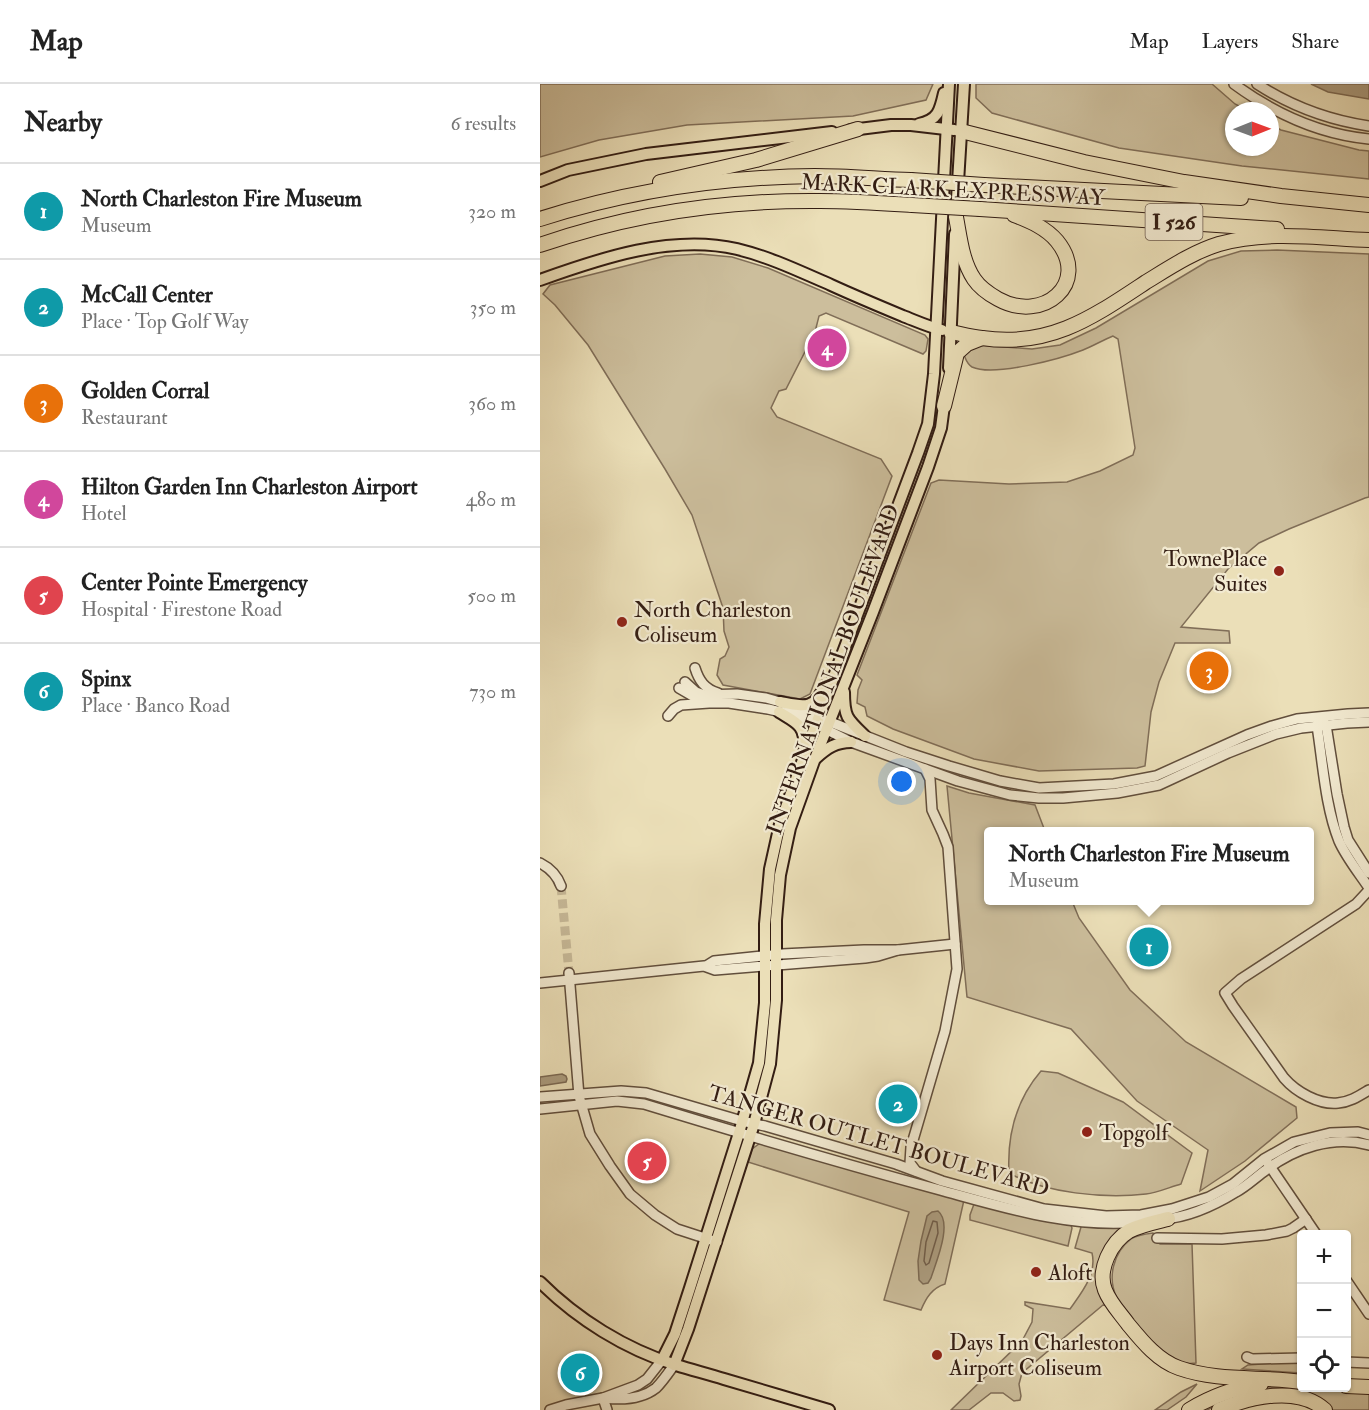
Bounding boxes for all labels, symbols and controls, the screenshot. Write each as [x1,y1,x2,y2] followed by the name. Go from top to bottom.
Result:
[30,24,83,59] text: Map
[1129,28,1169,55] text: Map
[1202,28,1258,55] text: Layers
[1291,28,1339,55] text: Share
[1225,102,1279,156] north arrow
[24,107,102,139] text: Nearby
[450,111,516,136] text: 6 results
[800,168,1107,212] street label: MARK CLARK EXPRESSWAY
[81,185,362,213] text: North Charleston Fire Museum
[40,199,47,224] text: 1
[468,199,516,224] text: 320 m
[1146,204,1202,240] road number: I 526
[81,213,151,238] text: Museum
[81,281,213,309] text: McCall Center
[38,295,49,320] text: 2
[470,295,516,320] text: 350 m
[81,309,249,334] text: Place · Top Golf Way
[808,326,846,370] pin: 4
[81,377,209,405] text: Golden Corral
[40,391,47,416] text: 3
[468,391,516,416] text: 360 m
[81,405,168,430] text: Restaurant
[81,473,418,501] text: Hilton Garden Inn Charleston Airport
[38,487,49,512] text: 4
[466,487,516,512] text: 480 m
[760,500,906,839] street label: INTERNATIONAL BOULEVARD
[81,501,127,526] text: Hotel
[1163,545,1267,598] place label: TownePlace Suites
[1272,564,1286,578] marker: TownePlace Suites
[81,569,307,597] text: Center Pointe Emergency
[39,583,48,608] text: 5
[467,583,516,608] text: 500 m
[634,596,791,649] place label: North Charleston Coliseum
[81,597,282,622] text: Hospital · Firestone Road
[615,615,629,629] marker: North Charleston Coliseum
[1190,648,1228,694] pin: 3
[81,665,131,693] text: Spinx
[38,679,49,704] text: 6
[469,679,516,704] text: 730 m
[81,693,230,718] text: Place · Banco Road
[887,767,916,796] your location
[984,827,1314,905] popup
[1009,840,1289,868] text: North Charleston Fire Museum
[1009,868,1079,893] text: Museum
[1130,924,1168,970] pin: 1
[705,1079,1052,1203] street label: TANGER OUTLET BOULEVARD
[878,1082,918,1126] pin: 2
[1099,1119,1171,1148] place label: Topgolf
[1080,1125,1094,1139] marker: Topgolf
[628,1138,666,1184] pin: 5
[1297,1230,1351,1392] map controls
[1297,1230,1351,1284] button: +
[1047,1259,1092,1287] place label: Aloft
[1029,1265,1043,1279] marker: Aloft
[1297,1284,1351,1338] button: −
[948,1329,1130,1383] place label: Days Inn Charleston Airport Coliseum
[1297,1338,1351,1392] button: locate
[930,1348,944,1362] marker: Days Inn Charleston Airport Coliseum
[560,1350,600,1396] pin: 6

